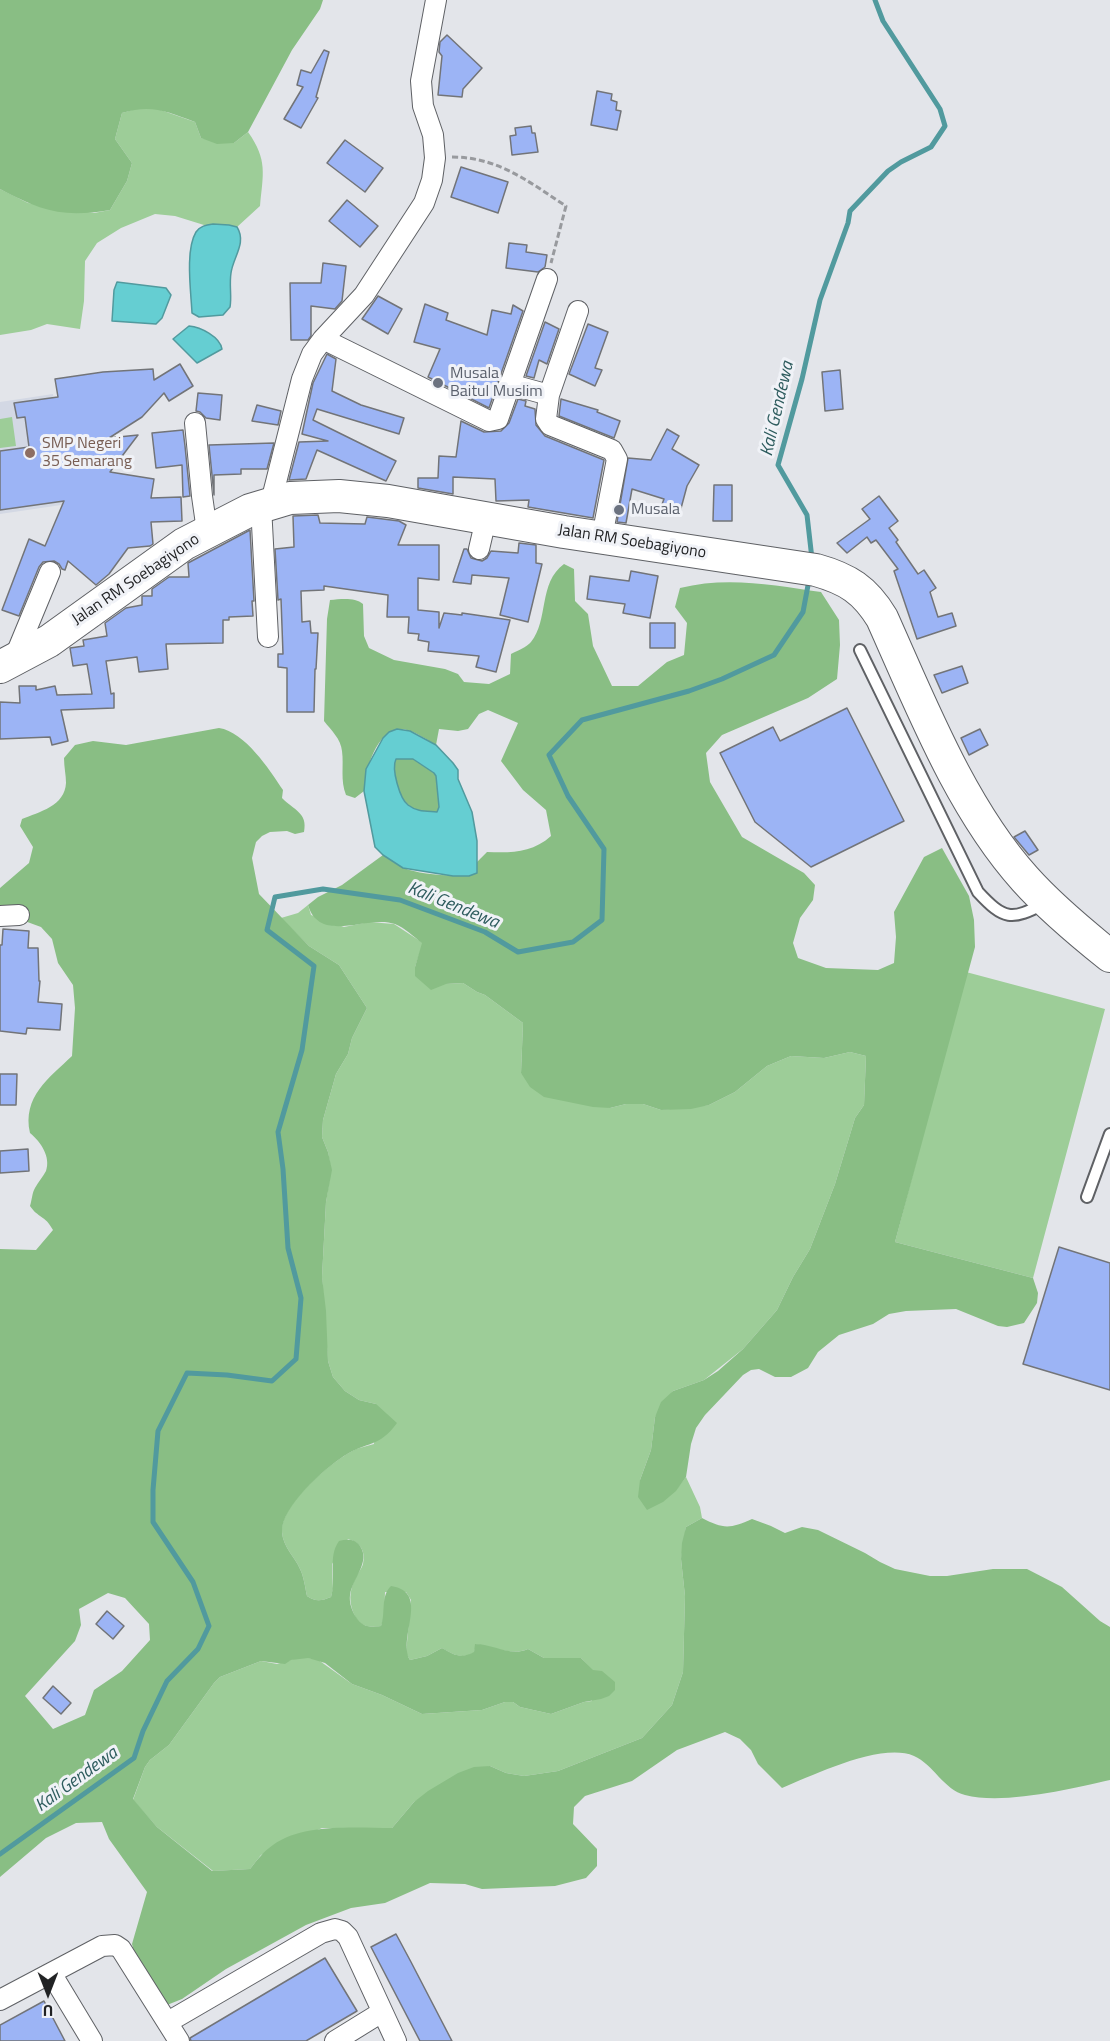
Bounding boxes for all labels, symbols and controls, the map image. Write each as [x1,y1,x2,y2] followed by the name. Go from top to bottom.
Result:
[757,360,799,458] water label: Kali Gendewa
[450,364,543,402] place label: Musala Baitul Muslim
[431,376,445,390] marker: Musala Baitul Muslim
[42,434,132,472] place label: SMP Negeri 35 Semarang
[23,446,37,460] marker: SMP Negeri 35 Semarang
[631,500,680,520] place label: Musala
[612,503,626,517] marker: Musala
[557,521,707,563] street label: Jalan RM Soebagiyono
[69,530,203,630] street label: Jalan RM Soebagiyono
[404,878,502,934] water label: Kali Gendewa
[32,1743,122,1817] water label: Kali Gendewa
[18,1963,78,2023] north arrow
[43,1999,53,2023] text: U

